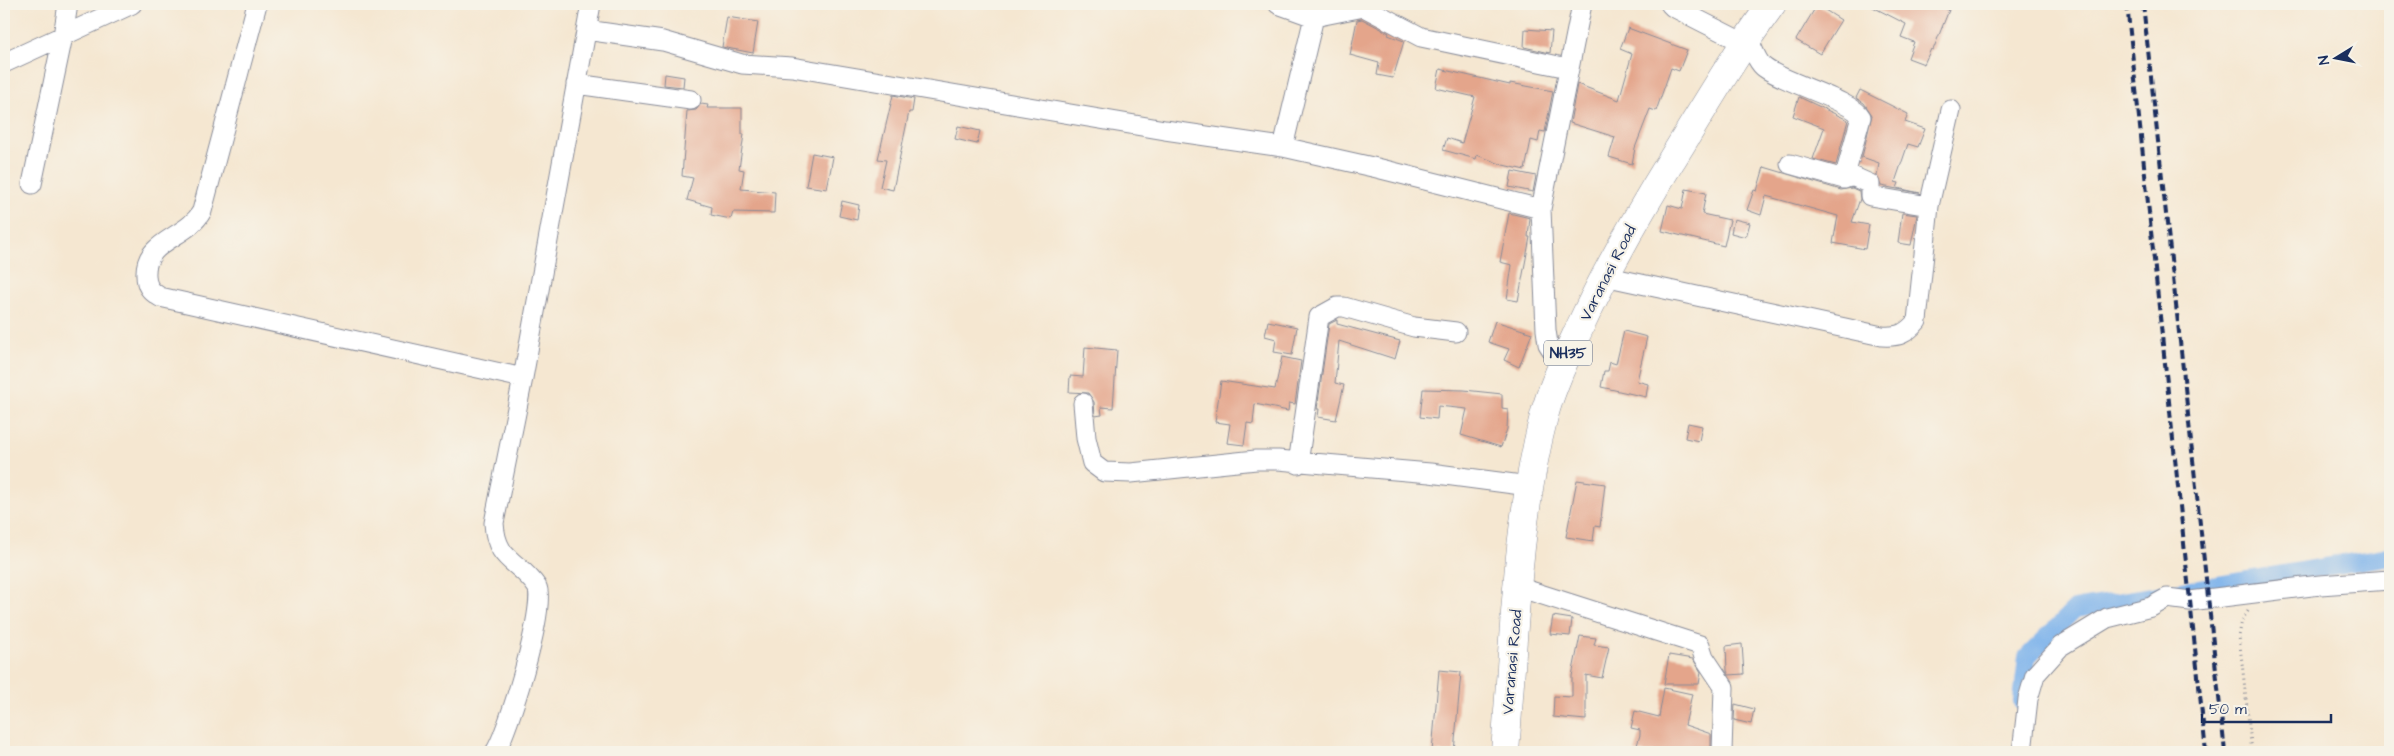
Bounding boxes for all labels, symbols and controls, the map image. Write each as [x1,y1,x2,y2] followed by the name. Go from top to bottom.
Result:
[2312,32,2362,82] north arrow
[2314,54,2335,66] text: N
[1574,221,1642,325] street label: Varanasi Road
[1544,340,1592,366] road number: NH35
[1496,609,1528,715] street label: Varanasi Road
[2202,691,2330,723] scale bar
[2209,699,2247,720] text: 50 m

